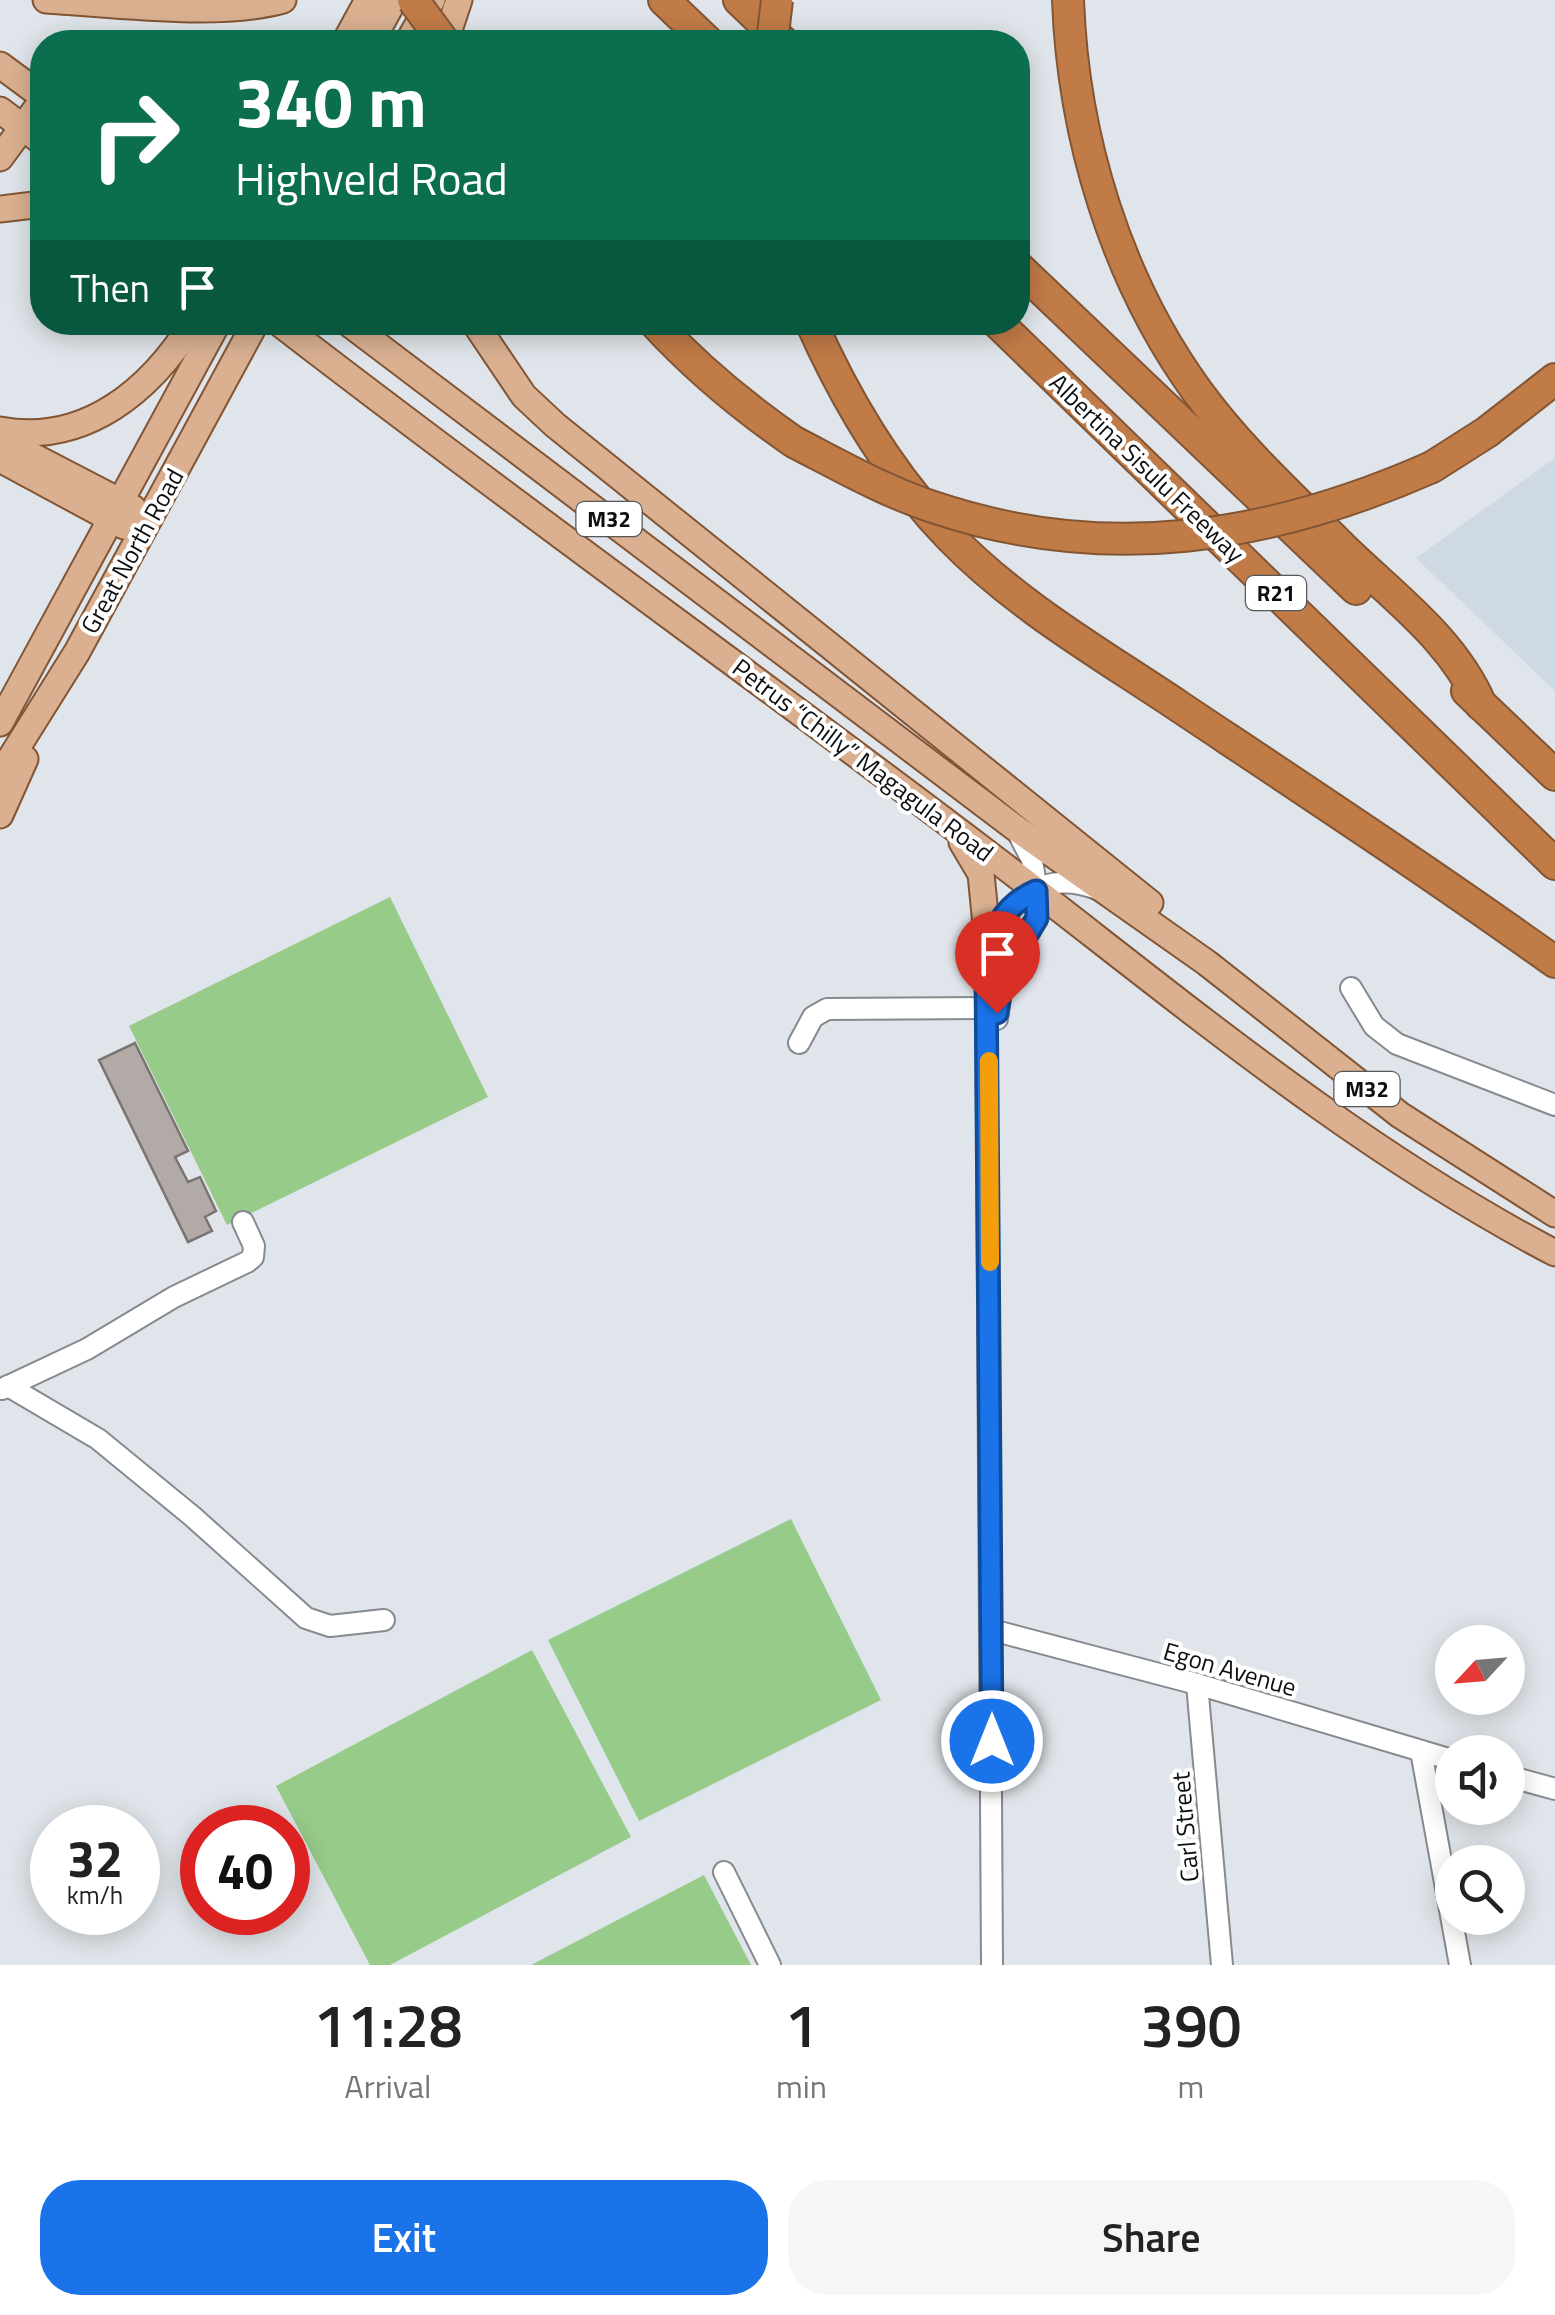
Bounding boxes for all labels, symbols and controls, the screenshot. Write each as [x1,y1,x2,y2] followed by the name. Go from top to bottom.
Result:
[235,48,427,154] text: 340 m
[70,70,200,200] icon: right
[235,144,508,212] text: Highveld Road
[70,259,150,317] text: Then
[170,260,225,315] icon: arrive
[1041,364,1253,572] street label: Albertina Sisulu Freeway
[71,461,193,641] street label: Great North Road
[576,502,642,536] road number: M32
[1246,576,1306,610] road number: R21
[724,649,1002,871] street label: Petrus “Chilly” Magagula Road
[955,911,1040,1014] pin
[970,926,1025,981] icon: arrive
[1334,1072,1400,1106] road number: M32
[1435,1625,1525,1715] north arrow
[1435,1625,1525,1935] map controls
[1159,1632,1301,1706] street label: Egon Avenue
[940,1689,1044,1793] position arrow
[1435,1735,1525,1825] button: sound
[1161,1770,1209,1884] street label: Carl Street
[180,1805,310,1935] speed limit sign: 40
[67,1820,123,1896] text: 32
[1435,1845,1525,1935] button: search
[67,1876,123,1914] text: km/h
[314,1979,462,2070] text: 11:28
[785,1979,818,2070] text: 1
[1141,1979,1241,2070] text: 390
[345,2062,431,2110] text: Arrival
[776,2062,827,2110] text: min
[1178,2062,1204,2110] text: m
[40,2180,768,2295] button: Exit
[788,2180,1515,2295] button: Share

